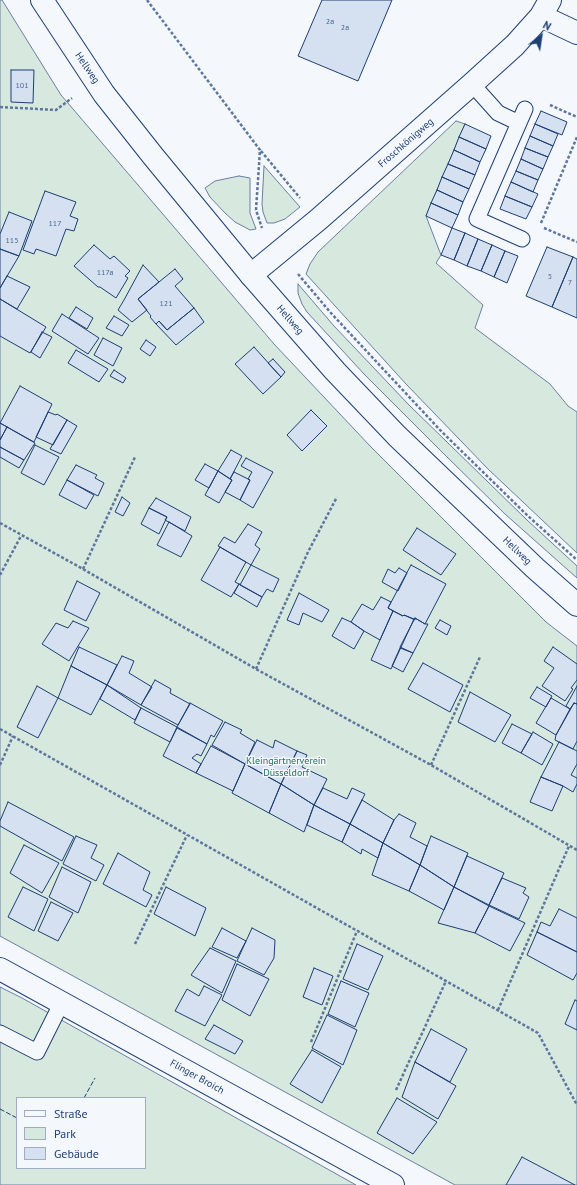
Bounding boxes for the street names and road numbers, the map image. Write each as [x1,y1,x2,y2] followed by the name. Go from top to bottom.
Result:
[72,50,102,86] street label: Hellweg
[376,116,436,170] street label: Froschkönigweg
[274,303,306,337] street label: Hellweg
[500,534,534,568] street label: Hellweg
[168,1057,226,1097] street label: Flinger Broich

